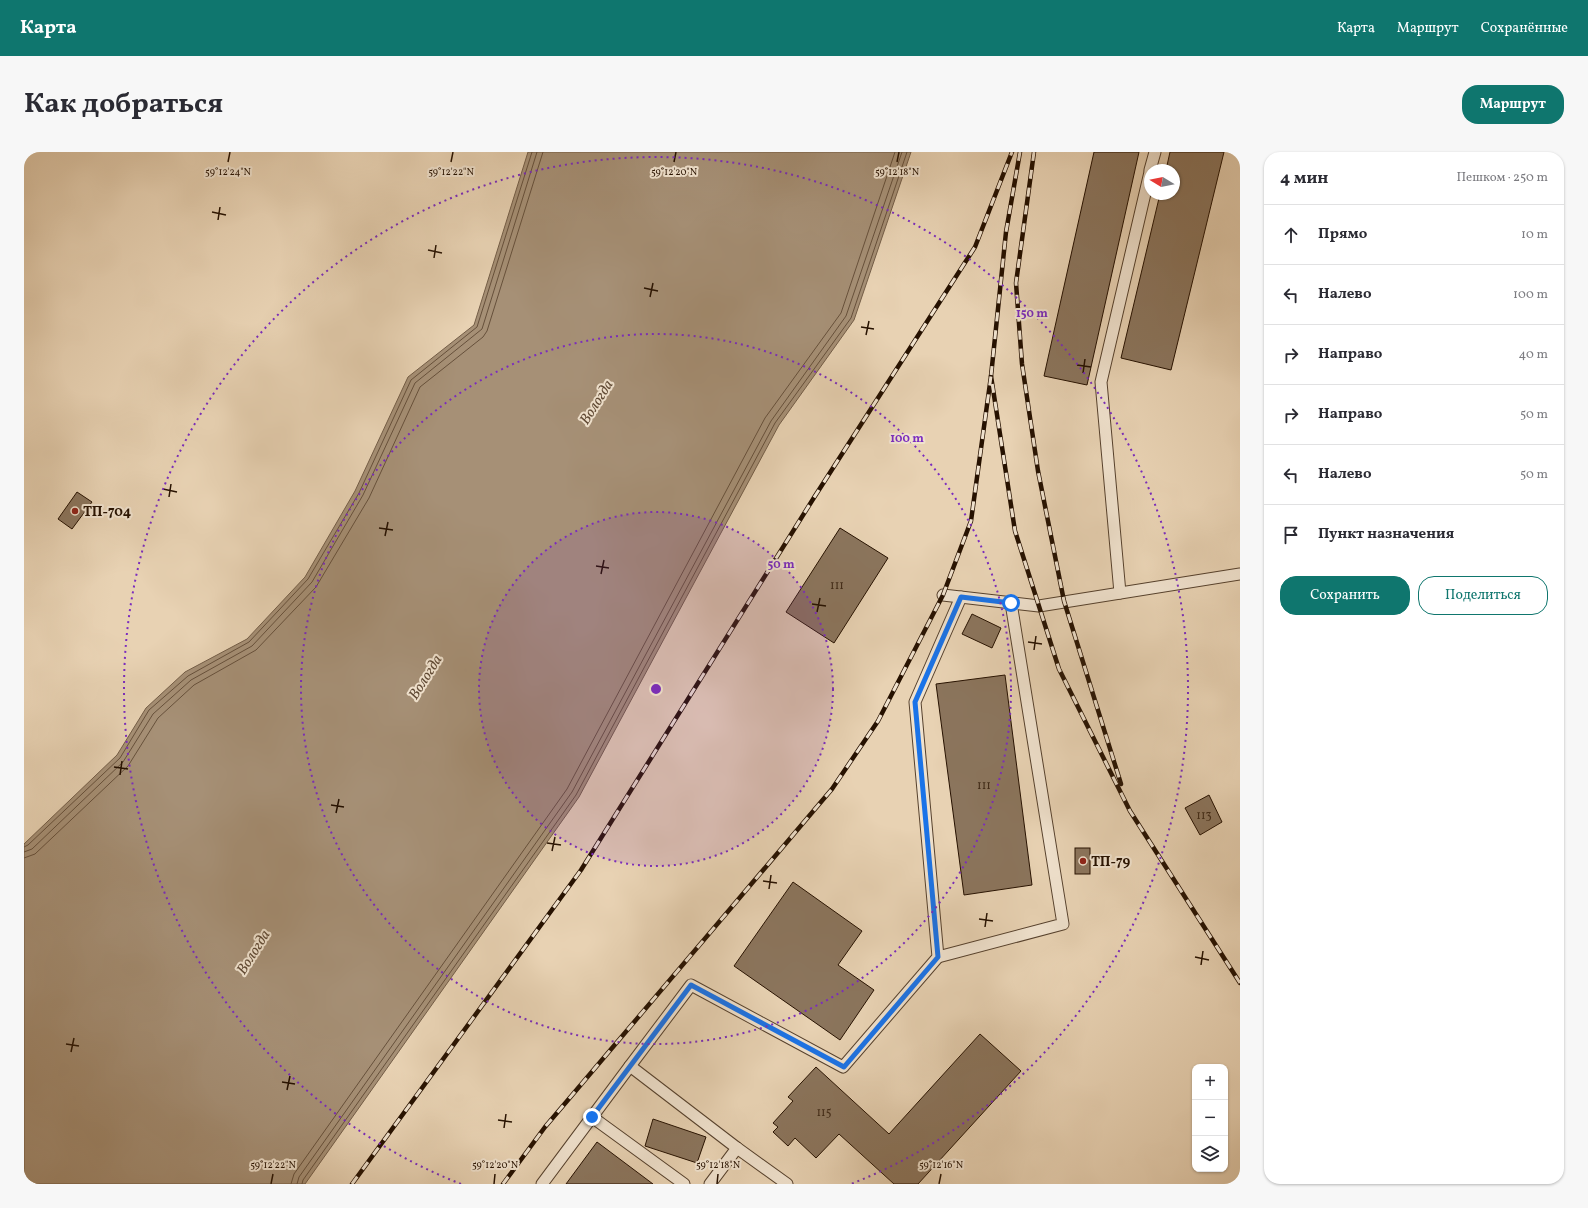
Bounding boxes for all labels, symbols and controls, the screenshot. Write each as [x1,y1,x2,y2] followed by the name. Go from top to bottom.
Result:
[20,15,77,41] text: Карта
[1337,19,1375,38] text: Карта
[1397,19,1459,38] text: Маршрут
[1481,19,1568,38] text: Сохранённые
[24,85,223,124] text: Как добраться
[1462,85,1564,124] button: Маршрут
[1144,164,1180,200] north arrow
[205,165,252,179] text: 59°12'24"N
[428,165,474,179] text: 59°12'22"N
[651,165,698,179] text: 59°12'20"N
[875,165,920,179] text: 59°12'18"N
[1280,167,1328,190] text: 4 мин
[1456,169,1548,187] text: Пешком · 250 m
[1280,224,1302,246] icon: ahead
[1318,224,1367,245] text: Прямо
[1521,226,1548,244] text: 10 m
[1280,284,1302,306] icon: left
[1318,284,1372,305] text: Налево
[1513,286,1548,304] text: 100 m
[1016,306,1048,322] text: 150 m
[1280,344,1302,366] icon: right
[1318,344,1382,365] text: Направо
[1519,346,1548,364] text: 40 m
[575,376,619,429] water label: Вологда
[1280,404,1302,426] icon: right
[1318,404,1382,425] text: Направо
[1520,406,1548,424] text: 50 m
[890,431,924,447] text: 100 m
[1280,464,1302,486] icon: left
[1318,464,1372,485] text: Налево
[1520,466,1548,484] text: 50 m
[83,503,132,522] place label: ТП-704
[70,506,80,516] marker: ТП-704
[1280,524,1302,546] icon: arrive
[1318,524,1454,545] text: Пункт назначения
[767,557,795,573] text: 50 m
[1280,576,1410,615] button: Сохранить
[1418,576,1548,615] button: Поделиться
[830,578,844,594] house number: 111
[1002,594,1020,612] route start
[404,651,448,704] water label: Вологда
[649,682,663,696] centre of rings
[977,778,991,794] house number: 111
[1196,808,1212,824] house number: 113
[1091,853,1130,872] place label: ТП-79
[1078,856,1088,866] marker: ТП-79
[232,926,276,979] water label: Вологда
[1192,1064,1228,1172] map controls
[1192,1064,1228,1100] button: +
[1192,1100,1228,1136] button: −
[816,1105,832,1121] house number: 115
[583,1108,601,1126] route end
[1192,1136,1228,1172] button: layers
[250,1158,296,1172] text: 59°12'22"N
[472,1158,519,1172] text: 59°12'20"N
[696,1158,741,1172] text: 59°12'18"N
[919,1158,964,1172] text: 59°12'16"N

